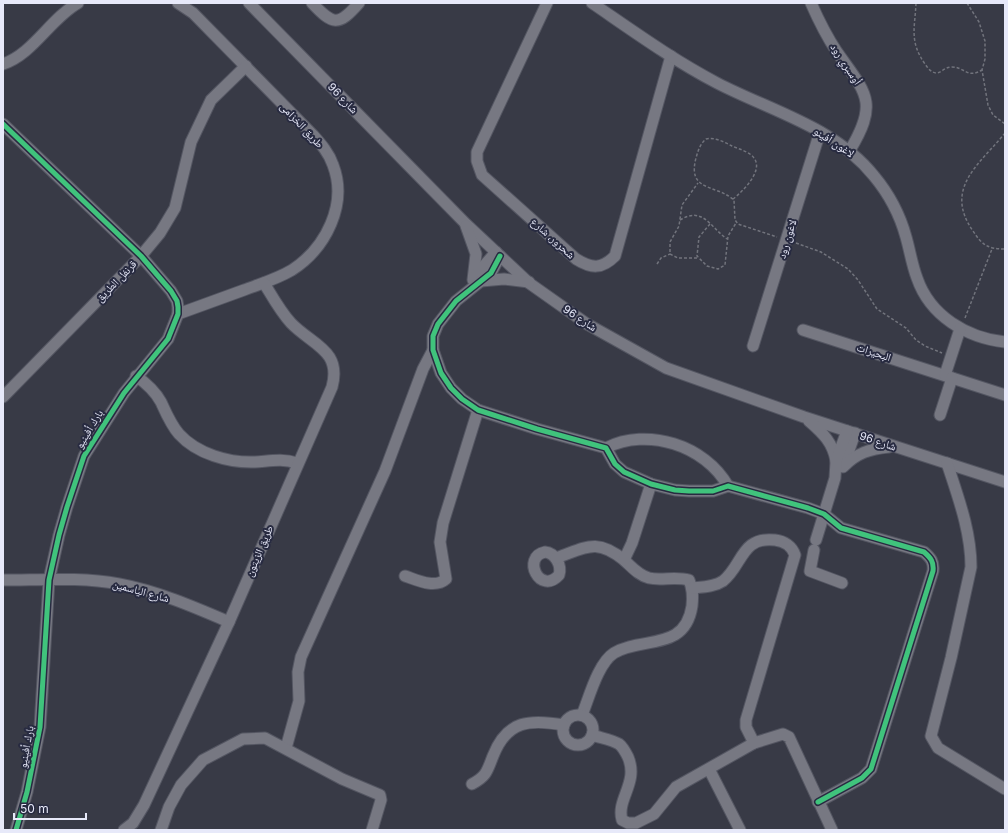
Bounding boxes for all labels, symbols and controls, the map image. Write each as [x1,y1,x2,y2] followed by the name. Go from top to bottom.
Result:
[826,41,865,88] street label: أوسبري رود
[325,80,361,116] street label: شارع 96
[277,99,327,151] street label: طريق الخزامى
[811,124,857,160] street label: لاغون أفينو
[528,214,578,262] street label: شحرور، شارع
[774,218,800,260] street label: لاغون رود
[93,257,140,305] street label: قرنفل الطريق
[560,302,600,334] street label: شارع 96
[855,340,893,364] street label: البحيرات
[72,407,106,451] street label: بارك أفينيو
[858,429,898,453] street label: شارع 96
[242,523,276,579] street label: طريق الزيتون
[111,577,171,605] street label: شارع الياسمين
[15,725,37,769] street label: بارك أفينيو
[14,795,86,821] scale bar
[20,801,49,816] text: 50 m

